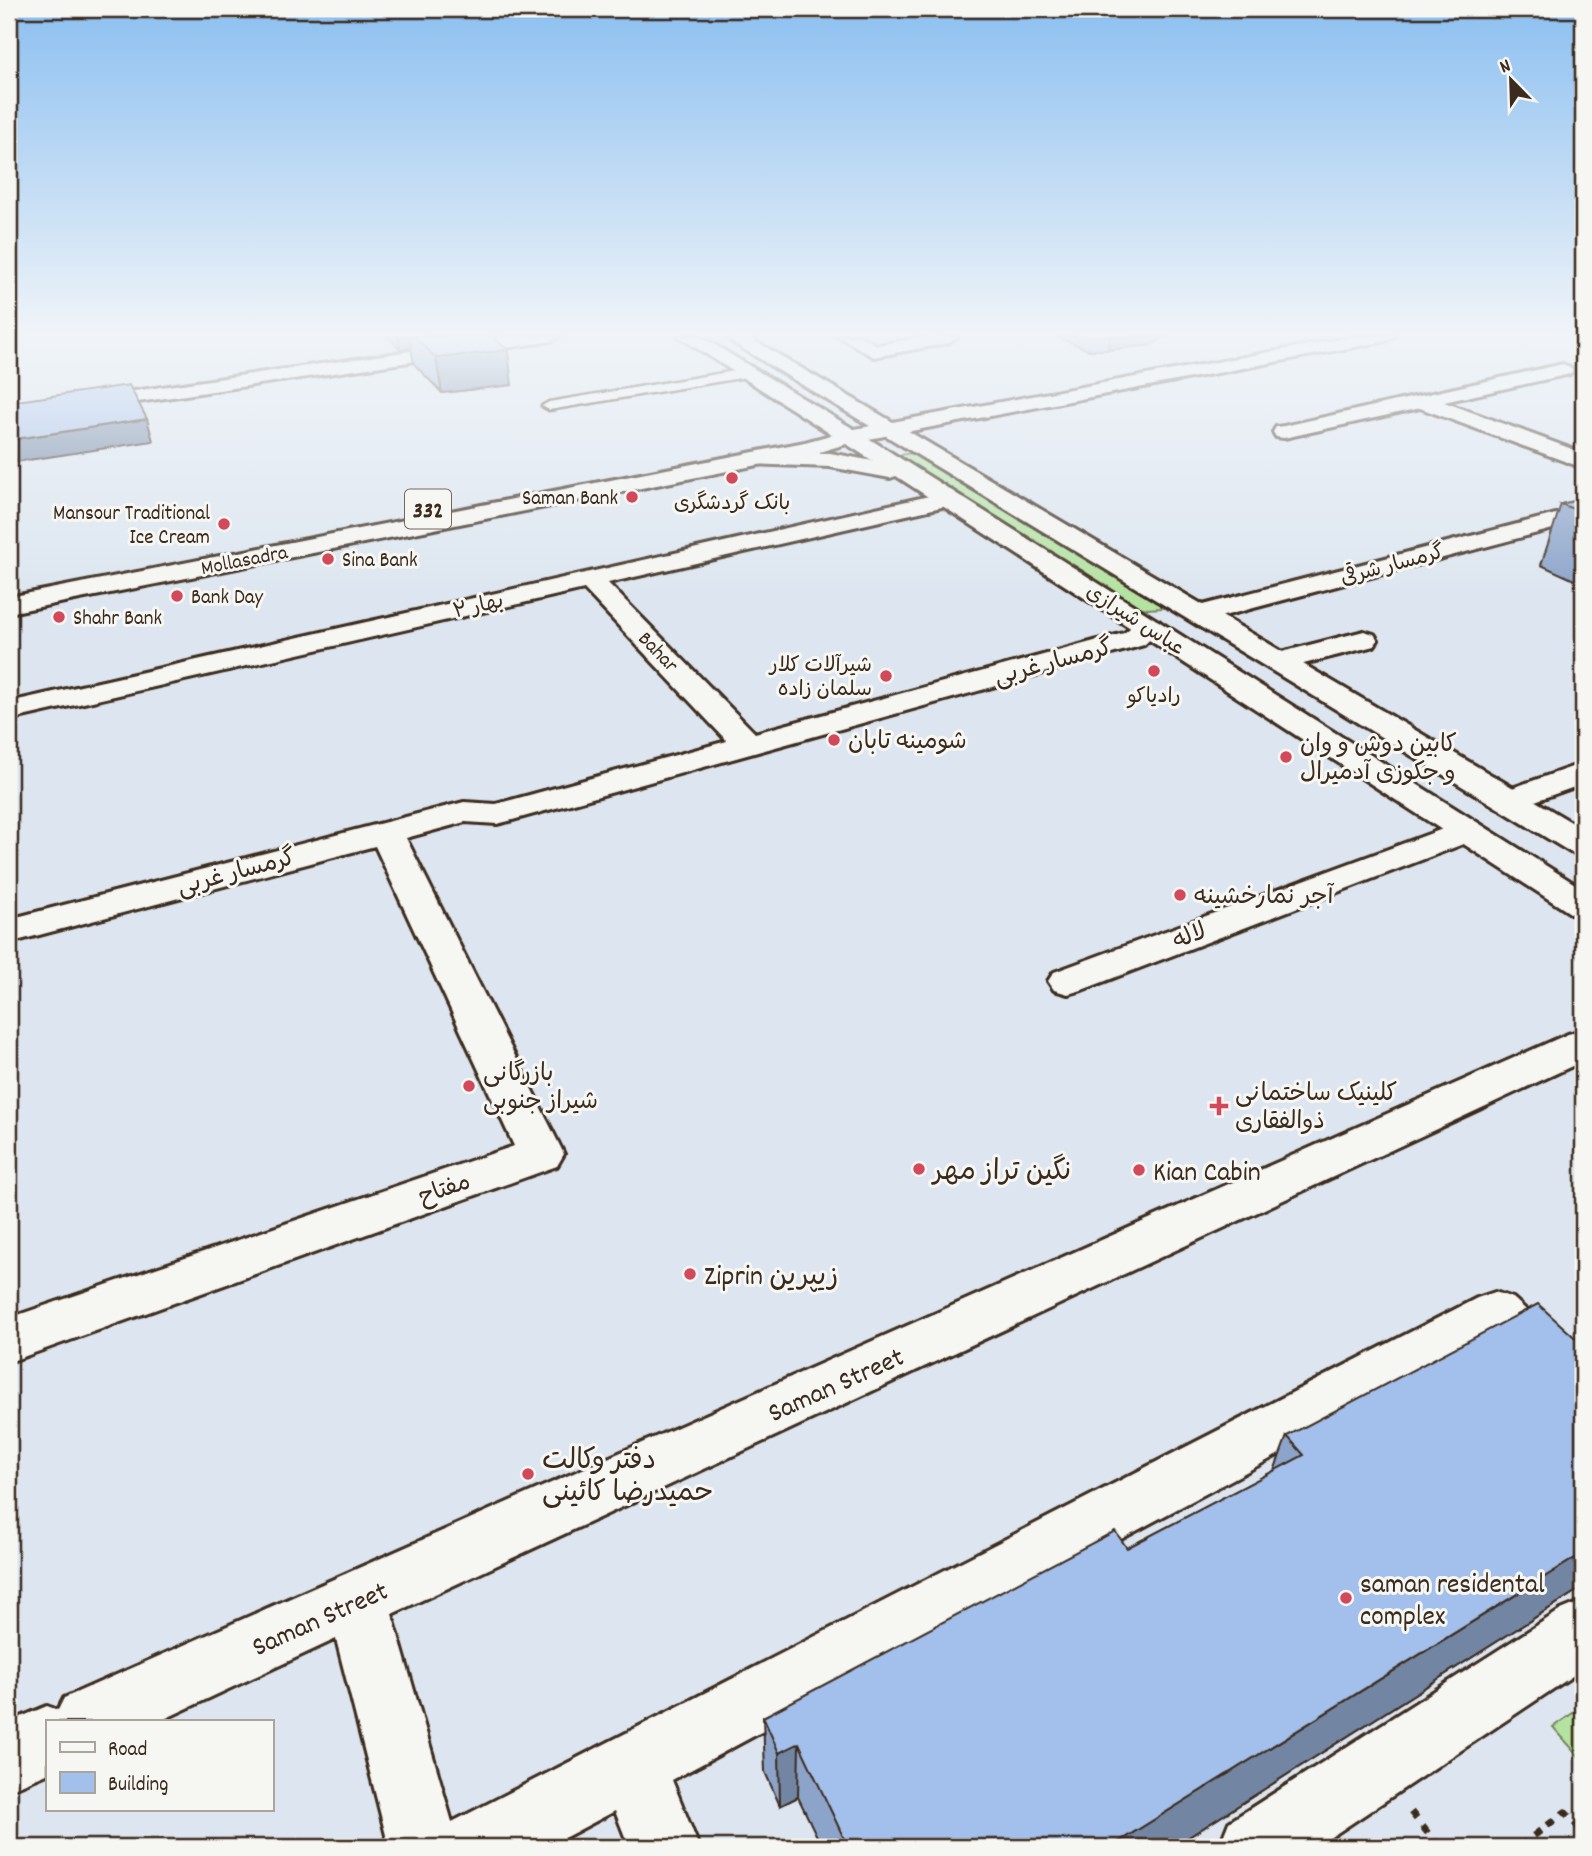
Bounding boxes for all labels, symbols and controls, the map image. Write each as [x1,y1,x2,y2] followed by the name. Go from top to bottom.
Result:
[1476,46,1546,116] north arrow
[1496,53,1515,82] text: N
[724,470,740,486] marker: بانک گردشگری
[522,485,618,515] place label: Saman Bank
[405,489,451,528] road number: 332
[624,489,640,505] marker: Saman Bank
[674,490,790,520] place label: بانک گردشگری
[53,500,210,554] place label: Mansour Traditional Ice Cream
[216,516,232,532] marker: Mansour Traditional Ice Cream
[1337,538,1448,595] street label: گرمسار شرقی
[199,539,292,585] street label: Mollasadra
[342,547,418,577] place label: Sina Bank
[320,551,336,567] marker: Sina Bank
[1079,578,1190,665] street label: عباس شیرازی
[191,584,264,614] place label: Bank Day
[169,588,185,604] marker: Bank Day
[450,588,507,628] street label: بهار ۲
[73,605,162,635] place label: Shahr Bank
[51,609,67,625] marker: Shahr Bank
[630,626,684,681] street label: Bahar
[991,632,1117,696] street label: گرمسار غربی
[768,652,872,706] place label: شیرآلات کلار سلمان زاده
[1146,663,1162,679] marker: رادیاکو
[878,668,894,684] marker: شیرآلات کلار سلمان زاده
[1126,683,1181,713] place label: رادیاکو
[848,726,967,760] place label: شومینه تابان
[1300,729,1457,791] place label: کابین دوش و وان و جکوزی آدمیرال
[826,732,842,748] marker: شومینه تابان
[1278,749,1294,765] marker: کابین دوش و وان و جکوزی آدمیرال
[174,842,300,906] street label: گرمسار غربی
[1194,881,1335,915] place label: آجر نمارخشینه
[1172,887,1188,903] marker: آجر نمارخشینه
[1168,916,1212,960] street label: لاله
[483,1058,598,1120] place label: بازرگانی شیراز جنوبی
[461,1078,477,1094] marker: بازرگانی شیراز جنوبی
[1235,1078,1397,1140] place label: کلینیک ساختمانی ذوالفقاری
[1209,1096,1229,1116] marker: کلینیک ساختمانی ذوالفقاری
[931,1153,1071,1194] place label: نگین تراز مهر
[1153,1155,1261,1195] place label: Kian Cabin
[911,1161,927,1177] marker: نگین تراز مهر
[1131,1162,1147,1178] marker: Kian Cabin
[414,1166,476,1216] street label: مفتاح
[704,1259,839,1299] place label: Ziprin زیپرین
[682,1266,698,1282] marker: Ziprin زیپرین
[763,1340,912,1435] street label: Saman Street
[542,1443,714,1515] place label: دفتر وکالت حمیدرضا کائینی
[520,1466,536,1482] marker: دفتر وکالت حمیدرضا کائینی
[1360,1567,1545,1639] place label: saman residental complex
[247,1574,396,1669] street label: Saman Street
[1338,1590,1354,1606] marker: saman residental complex
[46,1720,273,1811] legend
[108,1736,147,1766] text: Road
[108,1771,168,1801] text: Building

